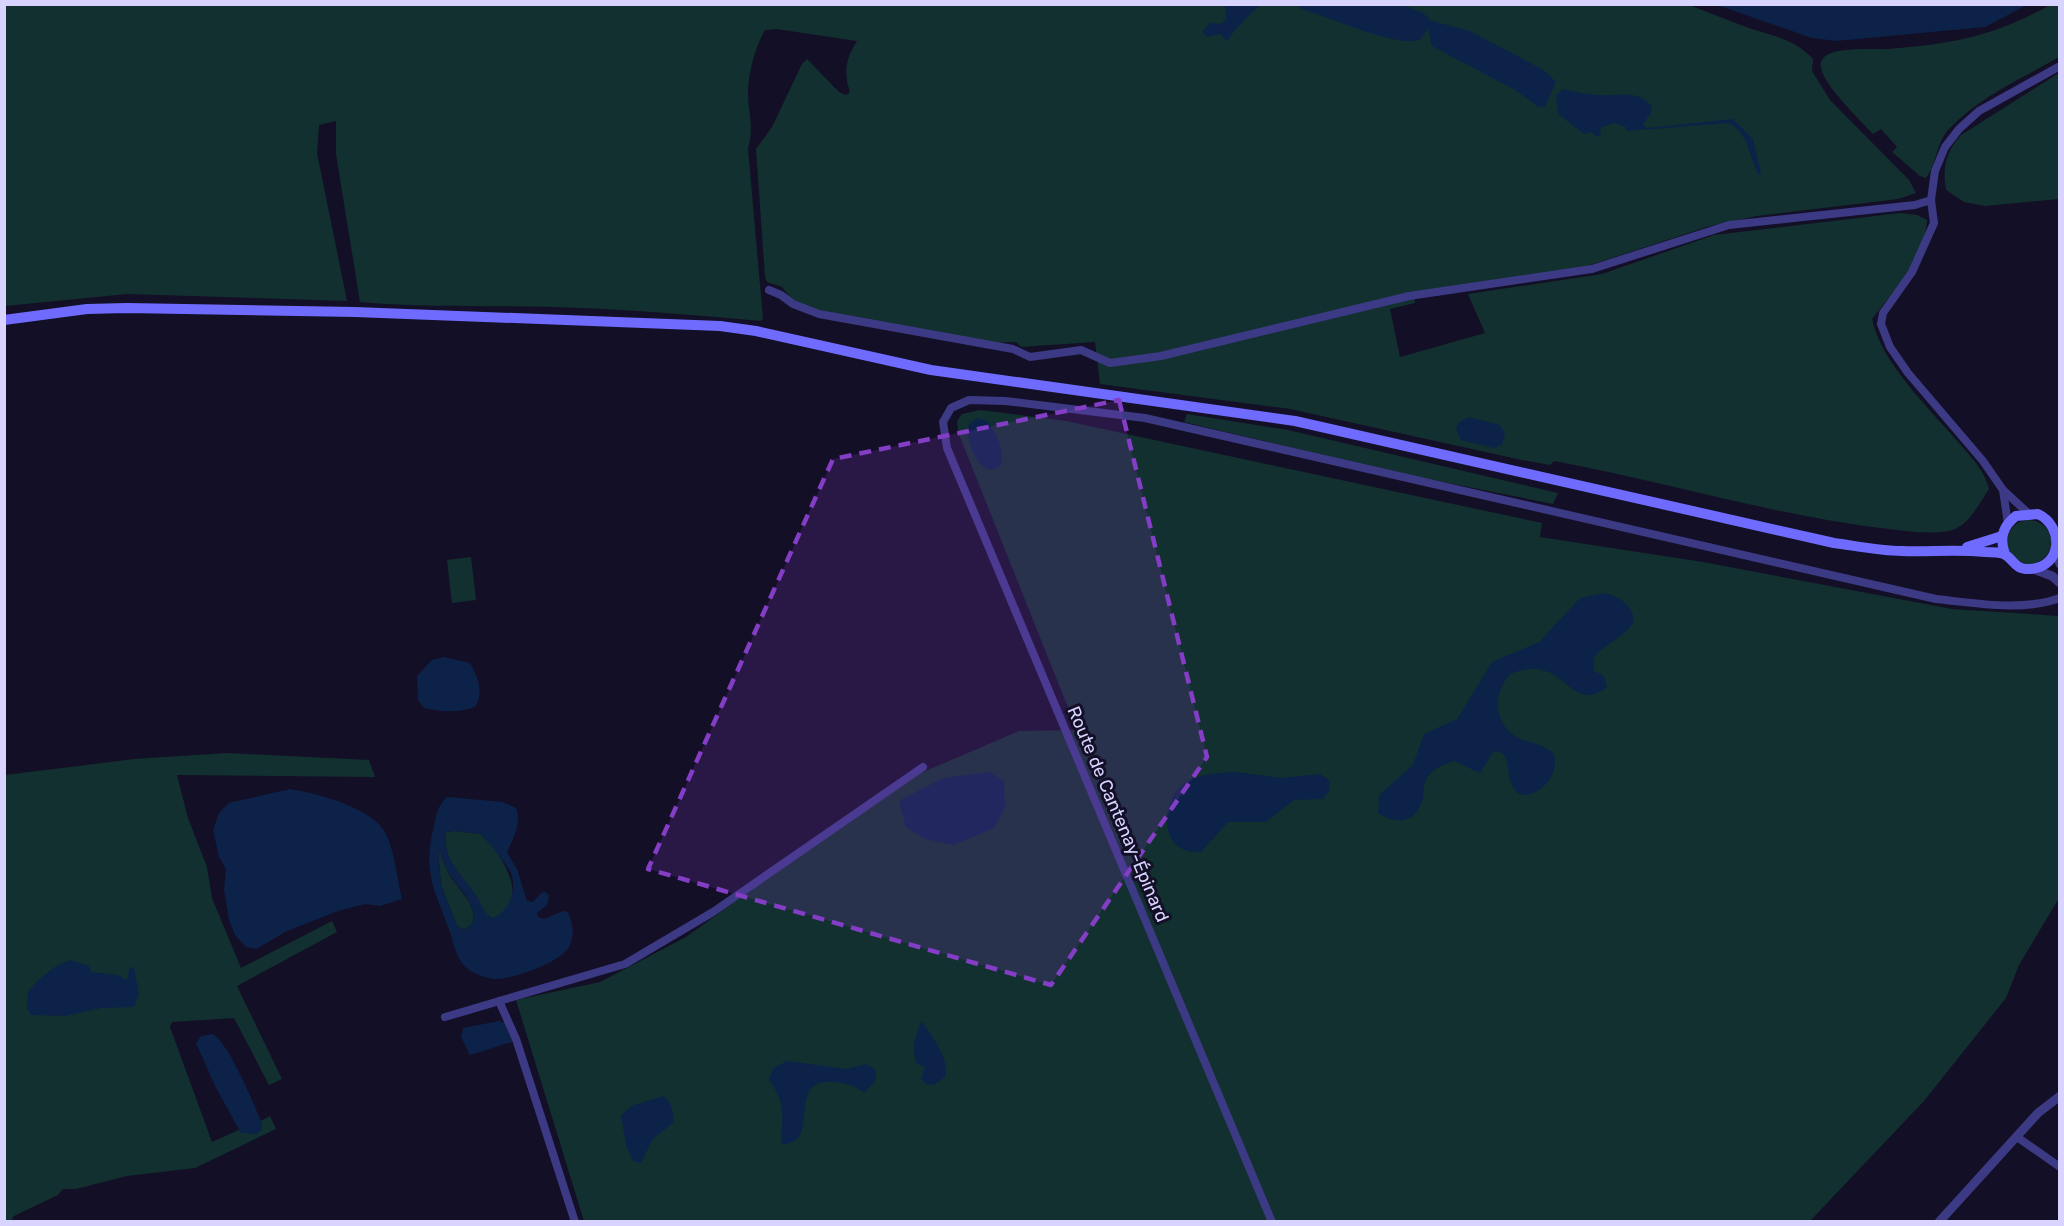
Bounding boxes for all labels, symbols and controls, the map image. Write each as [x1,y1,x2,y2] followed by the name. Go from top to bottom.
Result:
[1062,703,1174,925] street label: Route de Cantenay-Épinard

